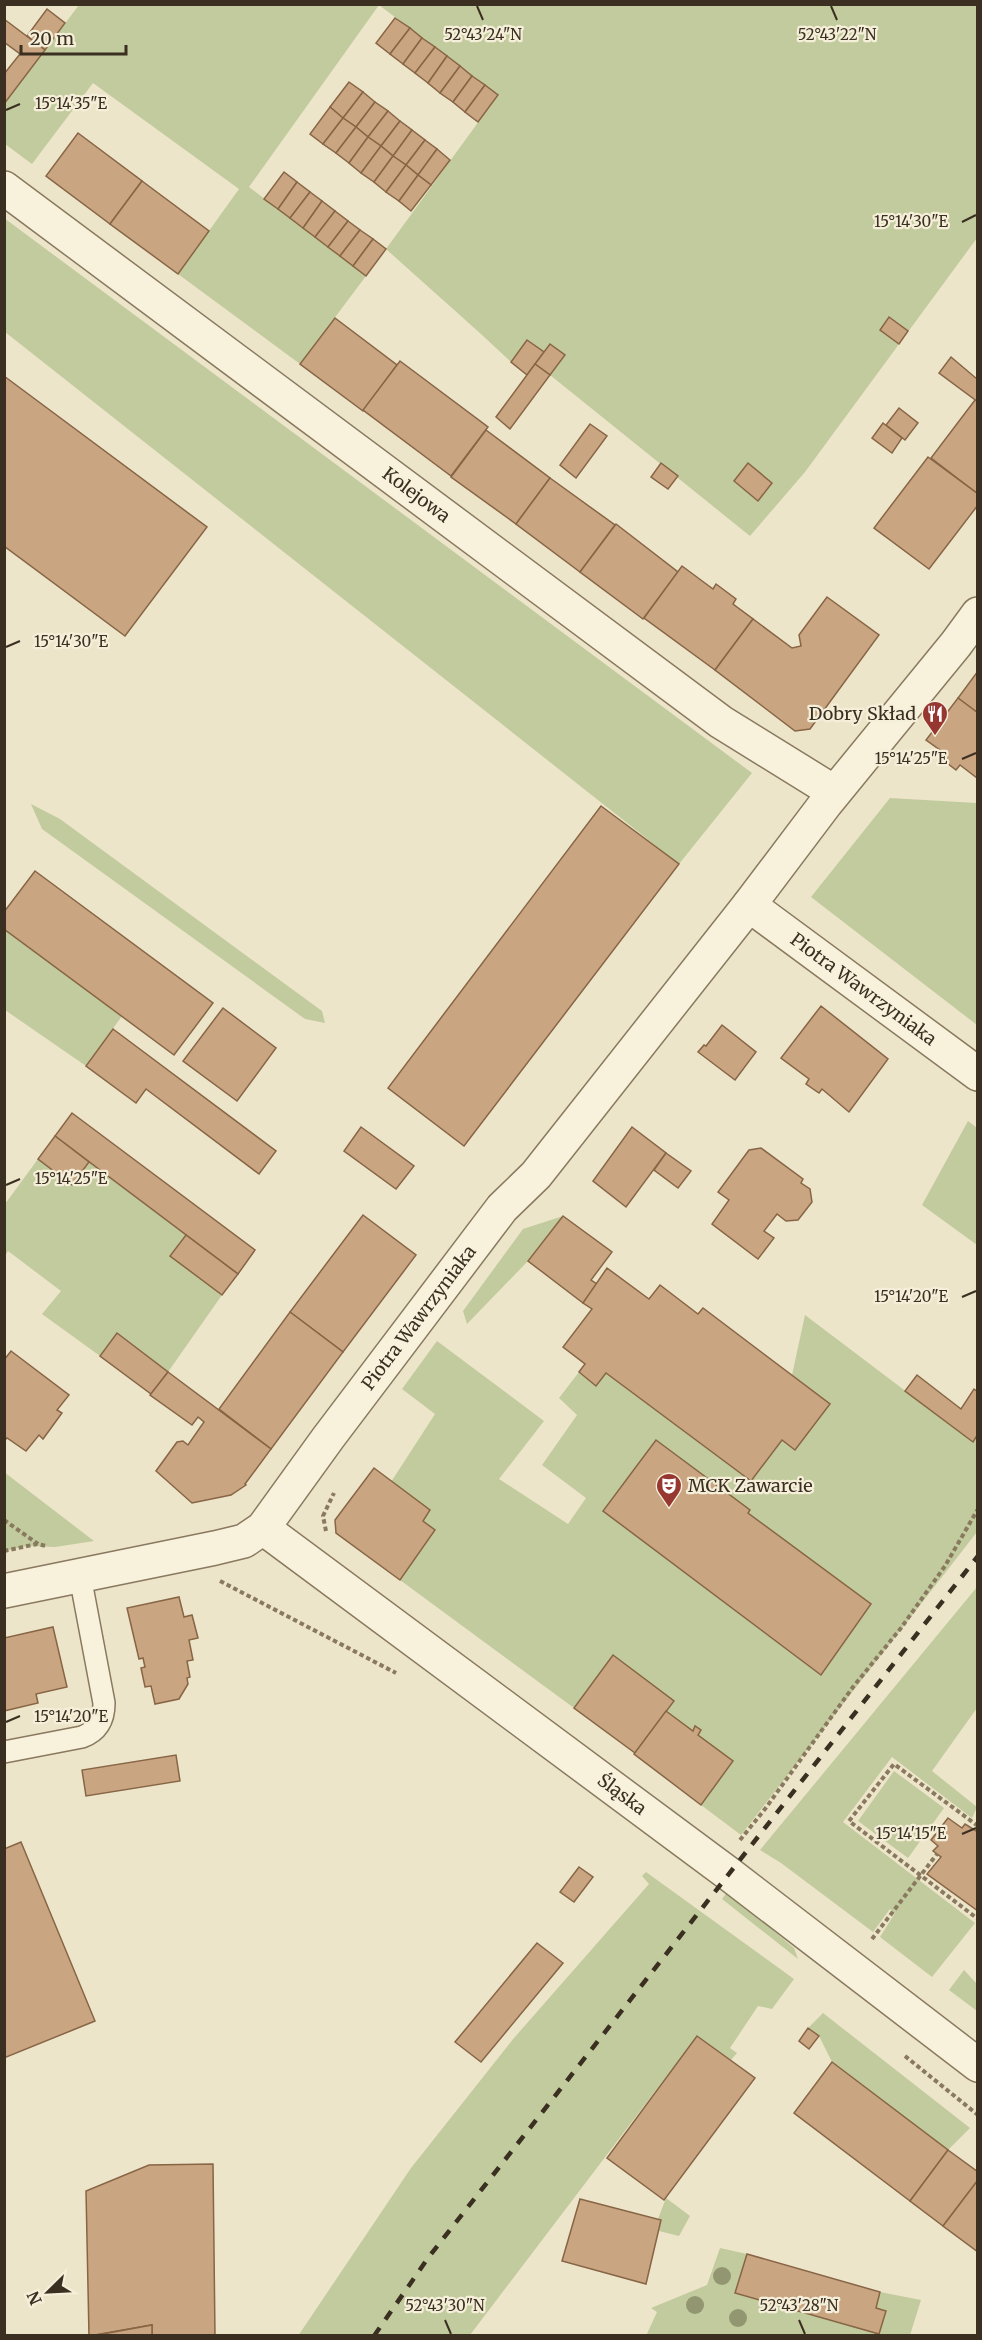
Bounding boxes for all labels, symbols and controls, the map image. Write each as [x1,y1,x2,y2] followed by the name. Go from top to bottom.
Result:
[21,18,126,56] scale bar
[444,25,522,44] text: 52°43'24"N
[798,25,877,44] text: 52°43'22"N
[30,27,74,50] text: 20 m
[35,94,108,113] text: 15°14'35"E
[874,212,948,231] text: 15°14'30"E
[378,462,455,528] street label: Kolejowa
[34,632,108,651] text: 15°14'30"E
[920,699,950,737] restaurant icon: Dobry Skład
[809,702,916,725] place label: Dobry Skład
[875,749,948,768] text: 15°14'25"E
[786,927,941,1051] street label: Piotra Wawrzyniaka
[35,1169,108,1188] text: 15°14'25"E
[356,1240,481,1394] street label: Piotra Wawrzyniaka
[874,1287,949,1306] text: 15°14'20"E
[654,1471,684,1509] theatre icon: MCK Zawarcie
[688,1474,813,1497] place label: MCK Zawarcie
[34,1707,109,1726] text: 15°14'20"E
[593,1768,652,1820] street label: Śląska
[876,1824,947,1843] text: 15°14'15"E
[18,2262,78,2322] north arrow
[22,2288,46,2308] text: N
[405,2296,485,2315] text: 52°43'30"N
[760,2296,839,2315] text: 52°43'28"N

